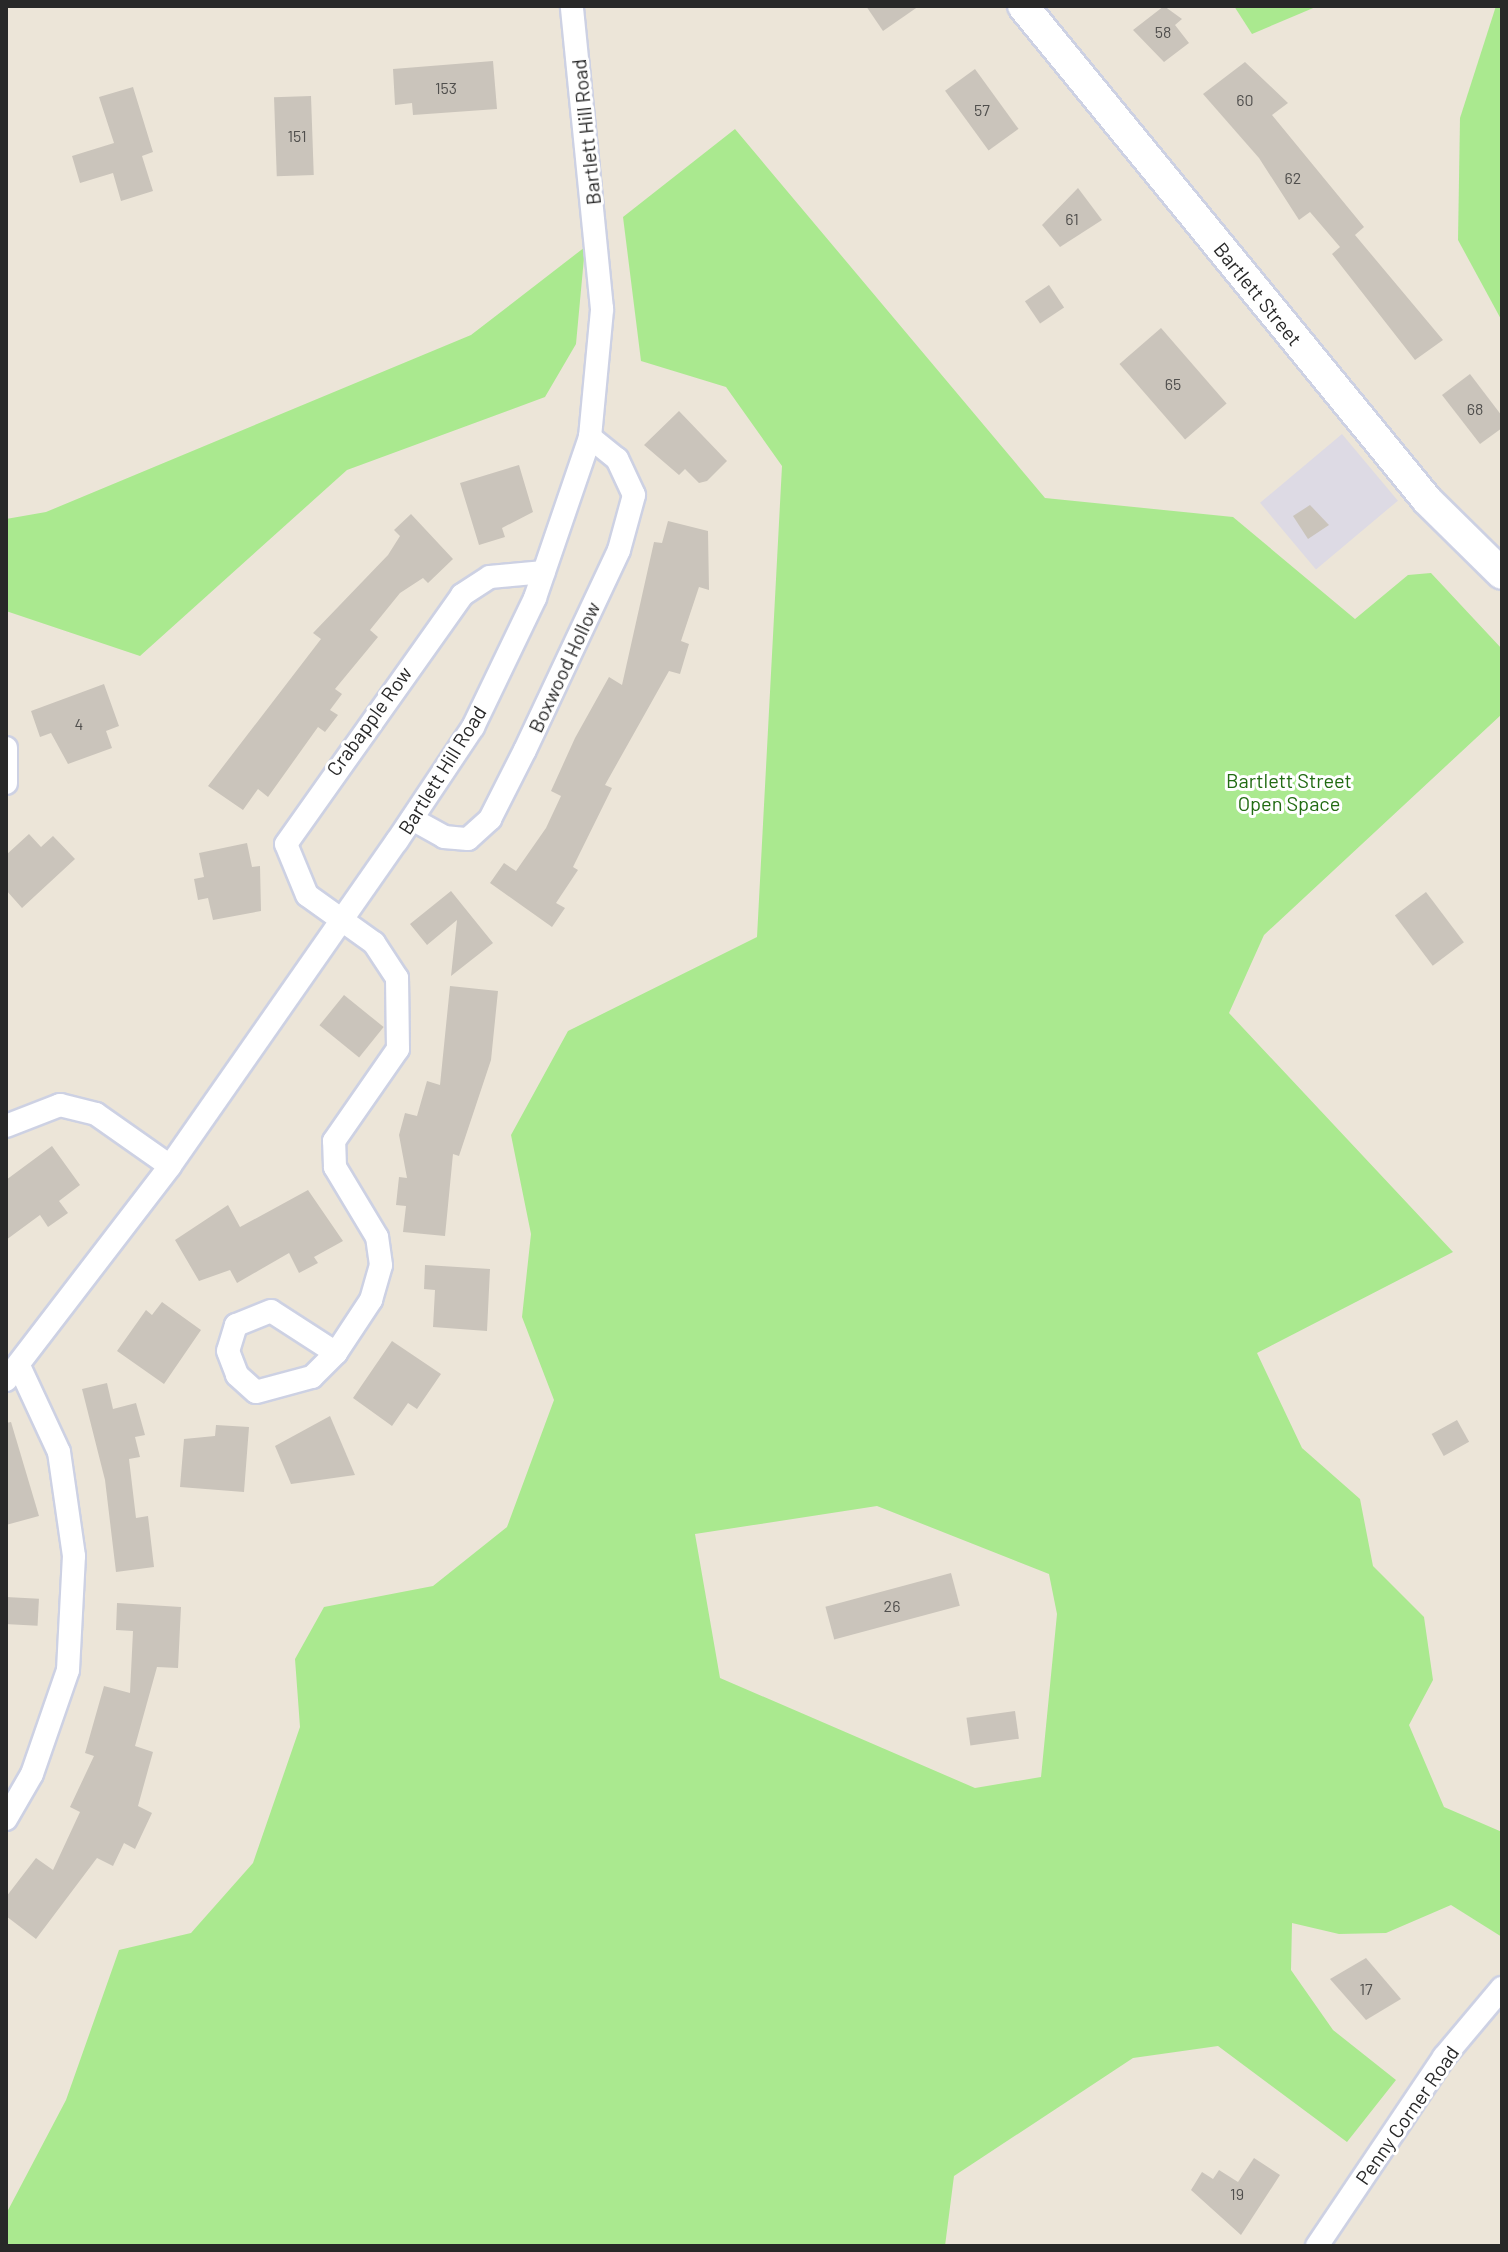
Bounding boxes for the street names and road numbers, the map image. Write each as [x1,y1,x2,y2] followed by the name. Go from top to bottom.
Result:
[566,58,606,206] street label: Bartlett Hill Road
[1209,238,1307,350] street label: Bartlett Street
[523,598,605,736] street label: Boxwood Hollow
[321,662,417,780] street label: Crabapple Row
[393,701,491,839] street label: Bartlett Hill Road
[1350,2041,1464,2189] street label: Penny Corner Road

